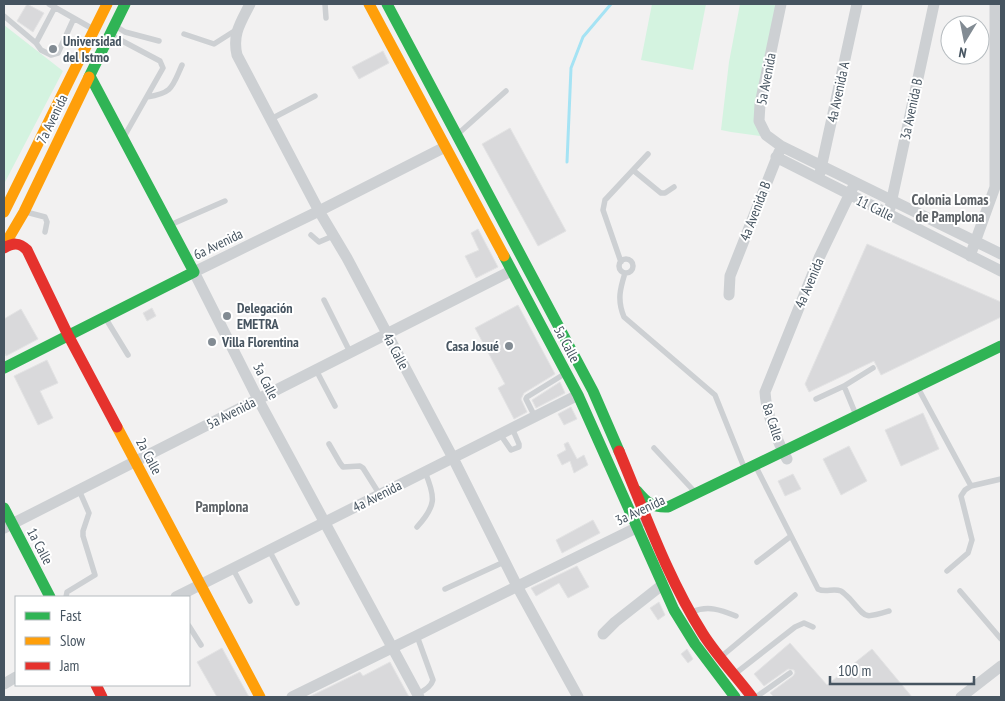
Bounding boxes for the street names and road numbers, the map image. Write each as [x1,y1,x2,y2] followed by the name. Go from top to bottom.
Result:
[752,51,780,107] street label: 5a Avenida
[823,59,853,124] street label: 4a Avenida A
[896,77,926,141] street label: 3a Avenida B
[32,91,72,147] street label: 7a Avenida
[735,179,775,243] street label: 4a Avenida B
[853,191,897,225] street label: 11 Calle
[190,224,246,264] street label: 6a Avenida
[790,255,828,311] street label: 4a Avenida
[550,323,584,366] street label: 5a Calle
[379,330,413,373] street label: 4a Calle
[249,360,283,403] street label: 3a Calle
[203,393,259,433] street label: 5a Avenida
[758,401,788,444] street label: 8a Calle
[132,435,166,478] street label: 2a Calle
[349,476,405,516] street label: 4a Avenida
[612,491,668,529] street label: 3a Avenida
[23,525,57,568] street label: 1a Calle

